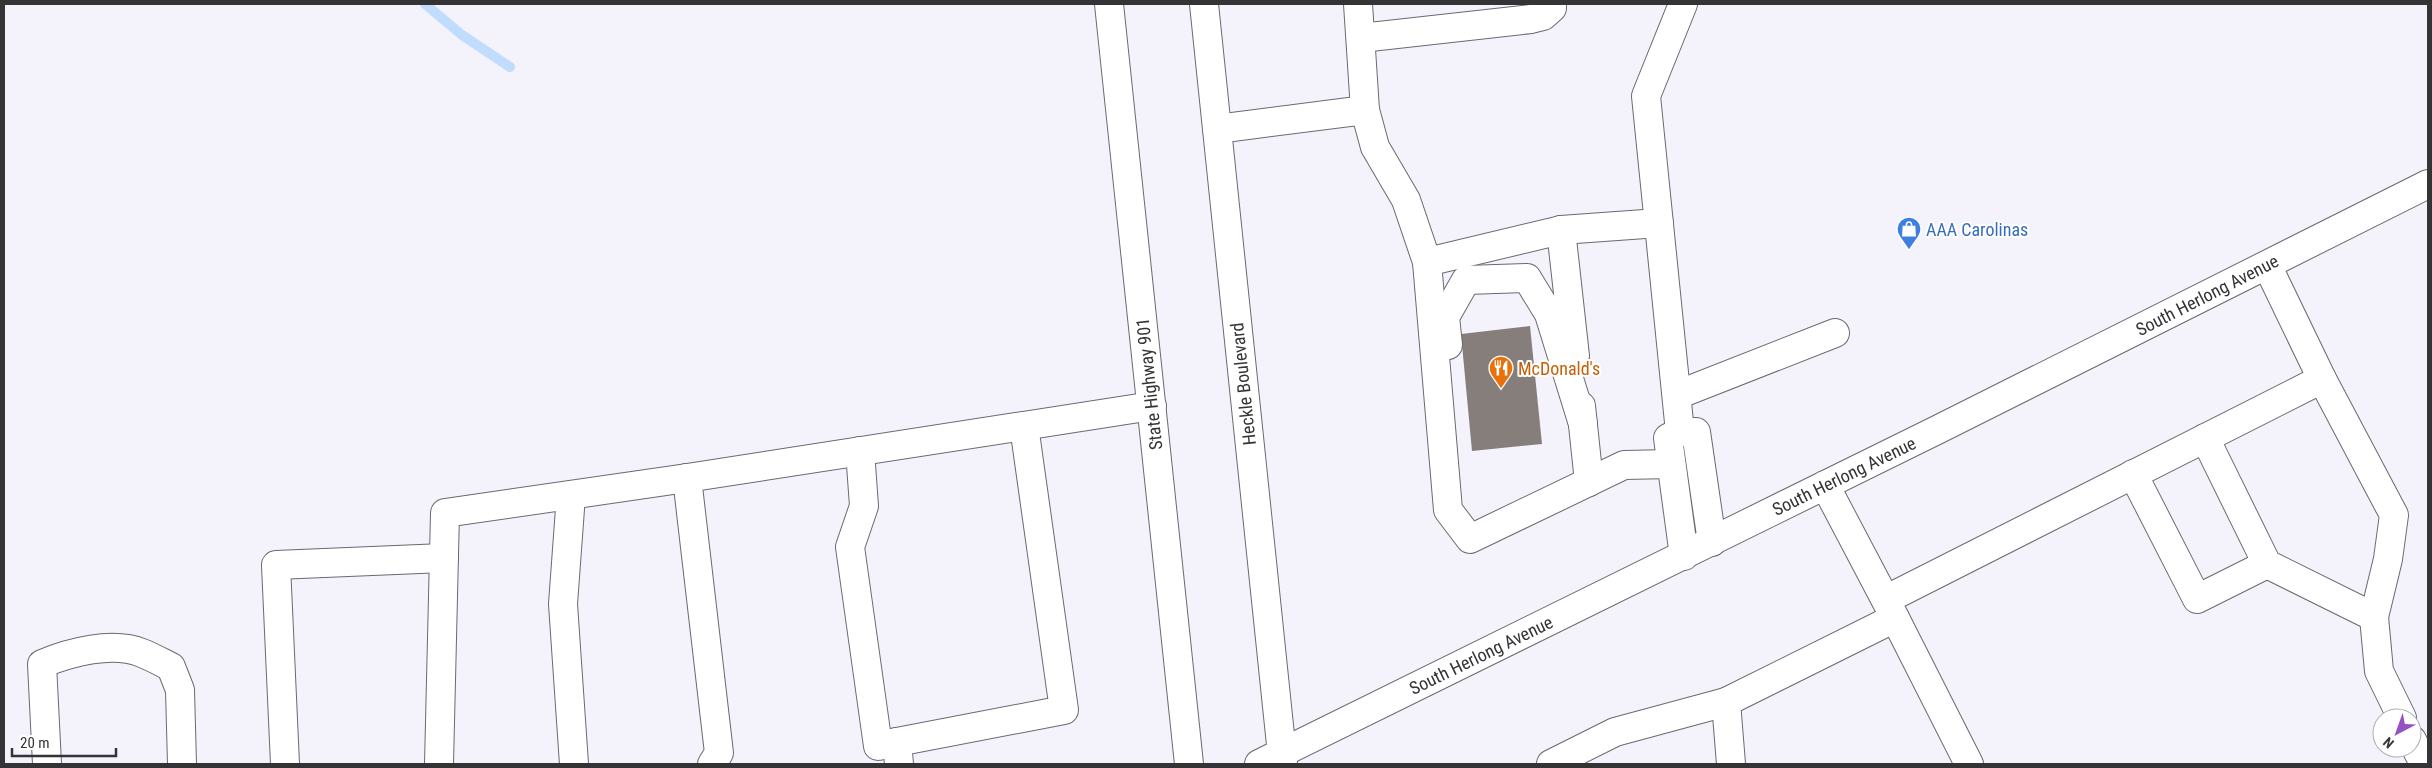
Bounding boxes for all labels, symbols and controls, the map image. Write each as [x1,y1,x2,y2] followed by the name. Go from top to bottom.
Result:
[1896,216,1922,250] shop icon: AAA Carolinas
[1926,219,2028,240] place label: AAA Carolinas
[2132,250,2282,340] street label: South Herlong Avenue
[1132,317,1166,451] street label: State Highway 901
[1226,322,1260,446] street label: Heckle Boulevard
[1488,355,1514,389] restaurant icon: McDonald's
[1518,358,1600,379] place label: McDonald's
[1769,432,1919,520] street label: South Herlong Avenue
[1406,611,1556,699] street label: South Herlong Avenue
[2372,708,2422,758] north arrow
[12,726,116,758] scale bar
[20,734,50,752] text: 20 m
[2380,734,2397,752] text: N

